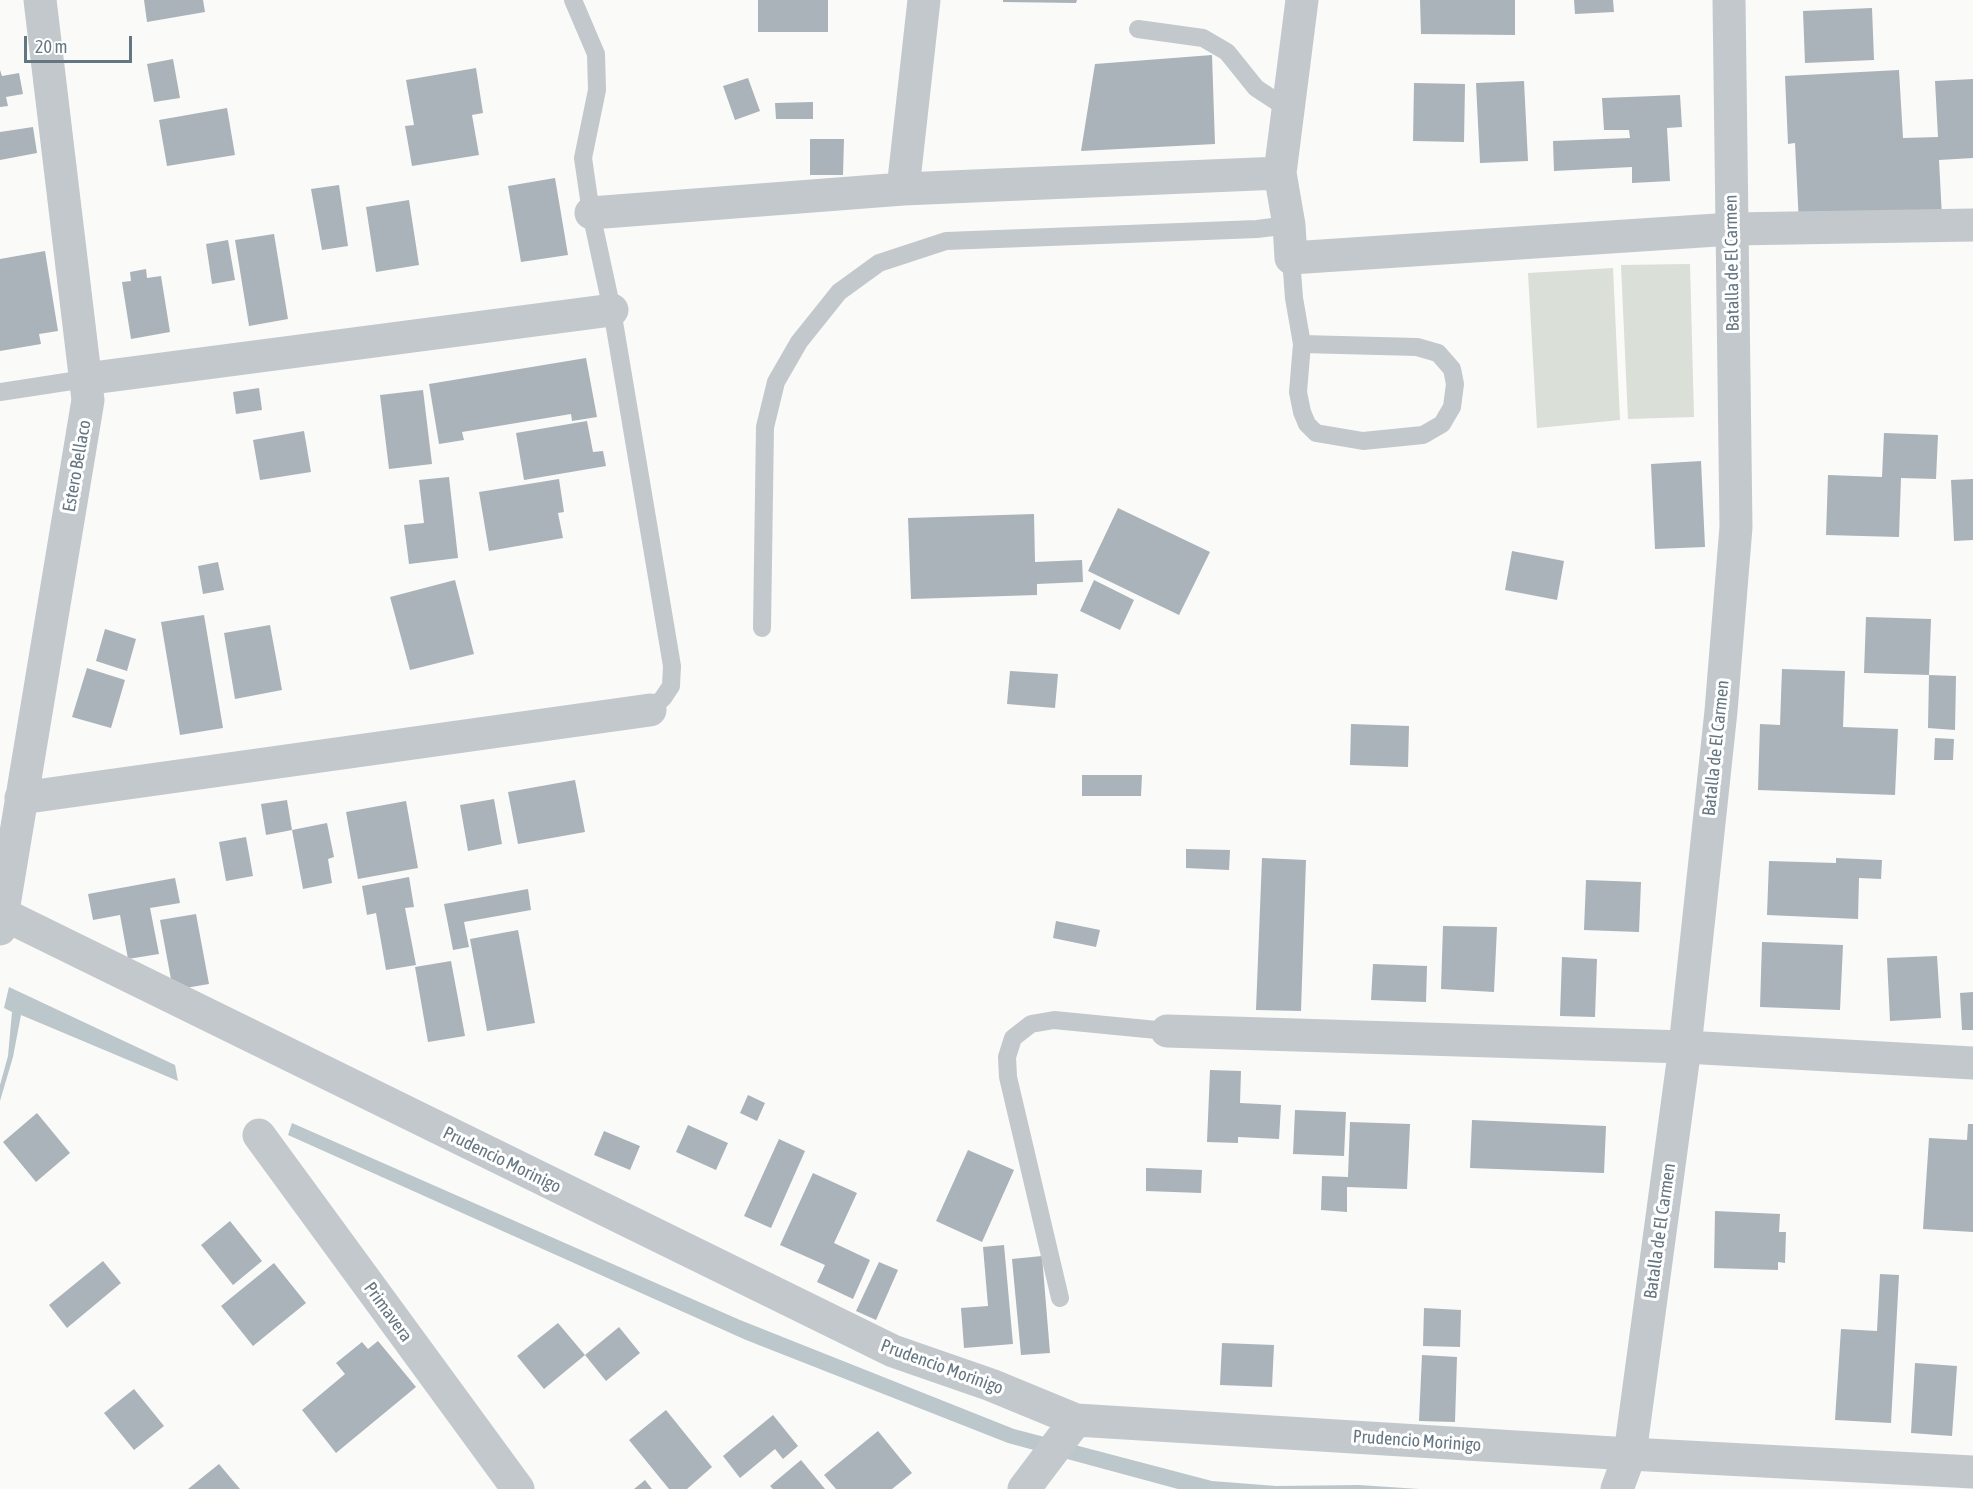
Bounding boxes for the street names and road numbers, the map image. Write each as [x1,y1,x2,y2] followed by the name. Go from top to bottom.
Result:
[1720,195,1744,331] street label: Batalla de El Carmen
[58,418,96,514] street label: Estero Bellaco
[1698,679,1734,817] street label: Batalla de El Carmen
[439,1122,565,1198] street label: Prudencio Morinigo
[1640,1162,1680,1300] street label: Batalla de El Carmen
[359,1278,417,1346] street label: Primavera
[878,1335,1006,1399] street label: Prudencio Morinigo
[1352,1426,1482,1456] street label: Prudencio Morinigo

